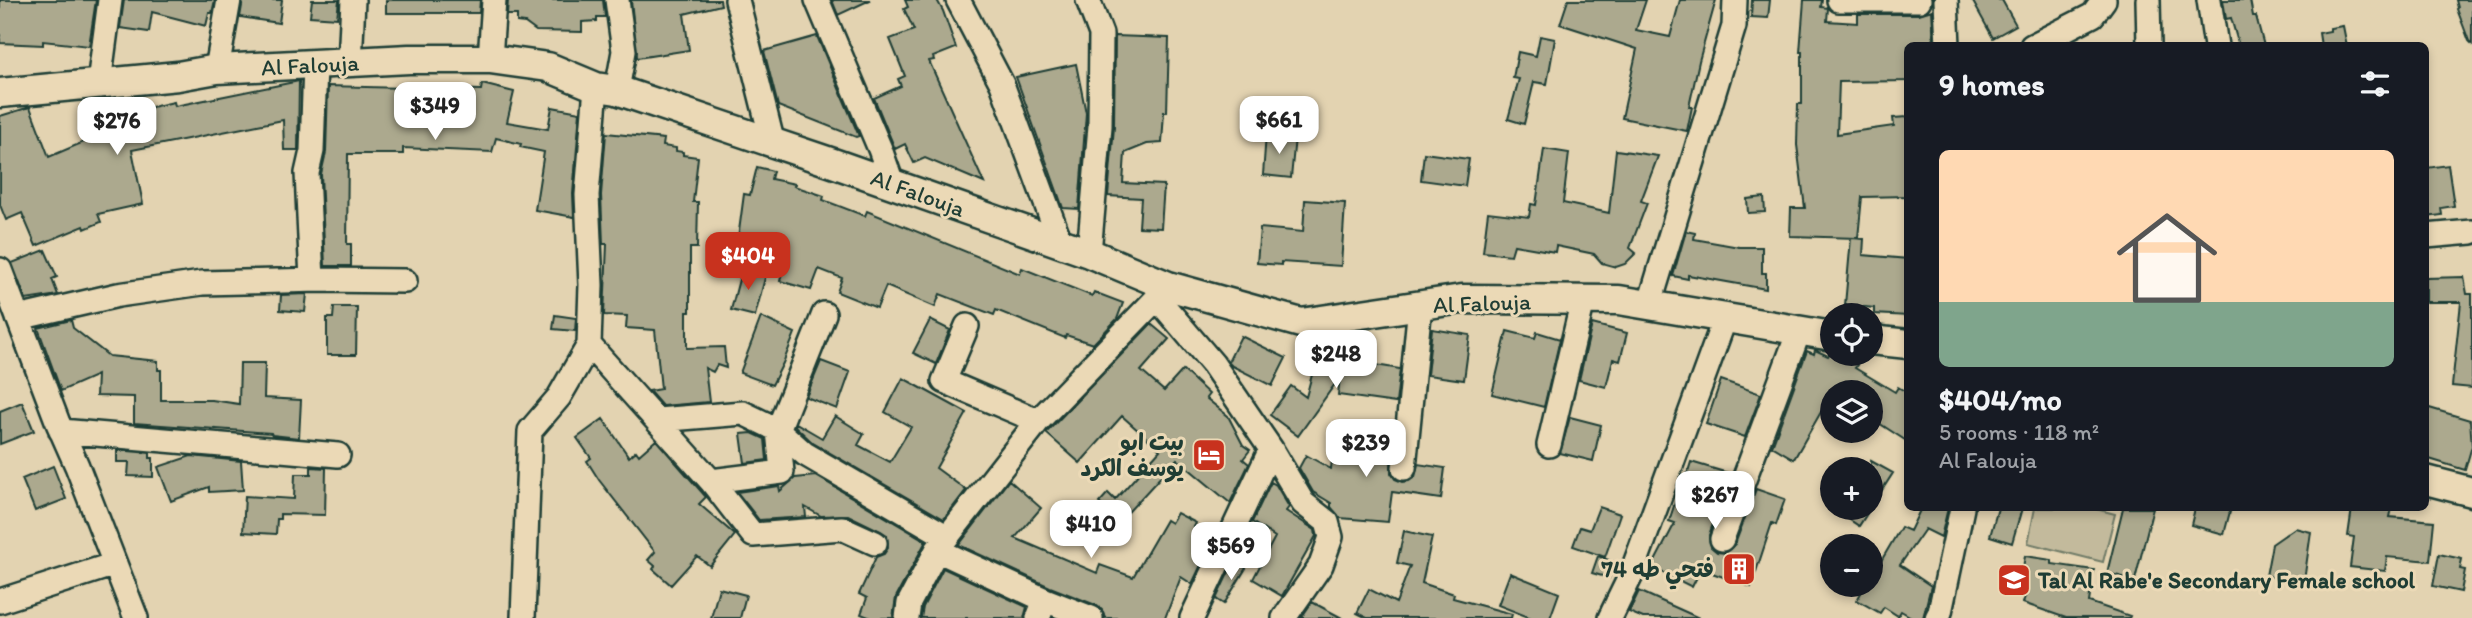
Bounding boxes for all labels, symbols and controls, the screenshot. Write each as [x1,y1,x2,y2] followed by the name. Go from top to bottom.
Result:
[260,48,360,82] street label: Al Falouja
[2356,65,2394,103] icon: filters
[1939,66,2045,103] text: 9 homes
[394,82,476,142] pin: $349
[410,91,460,119] text: $349
[1238,96,1320,156] pin: $661
[76,97,158,157] pin: $276
[1256,105,1302,133] text: $661
[93,106,141,134] text: $276
[867,163,969,223] street label: Al Falouja
[2104,195,2230,321] icon: home
[707,232,789,292] pin: $404
[721,241,775,269] text: $404
[1433,287,1531,319] street label: Al Falouja
[1820,303,1883,597] map controls
[1820,303,1883,366] button: locate
[1295,330,1377,390] pin: $248
[1311,339,1361,367] text: $248
[1820,380,1883,443] button: layers
[1939,381,2062,418] text: $404/mo
[1939,418,2099,446] text: 5 rooms · 118 m²
[1325,420,1407,479] pin: $239
[1080,428,1184,483] place label: بيت ابو يوسف الكرد
[1342,428,1390,456] text: $239
[1190,436,1228,474] hotel icon: بيت ابو يوسف الكرد
[1939,446,2037,474] text: Al Falouja
[1820,457,1883,520] button: +
[1674,472,1756,531] pin: $267
[1691,480,1739,508] text: $267
[1050,500,1132,560] pin: $410
[1066,509,1116,537] text: $410
[1190,522,1272,582] pin: $569
[1207,531,1255,559] text: $569
[1820,534,1883,597] button: −
[1720,550,1758,588] building icon: فتحي طه 74
[1601,555,1714,590] place label: فتحي طه 74
[1995,561,2033,599] school or university icon: Tal Al Rabe'e Secondary Female school
[2037,566,2416,594] place label: Tal Al Rabe'e Secondary Female school

